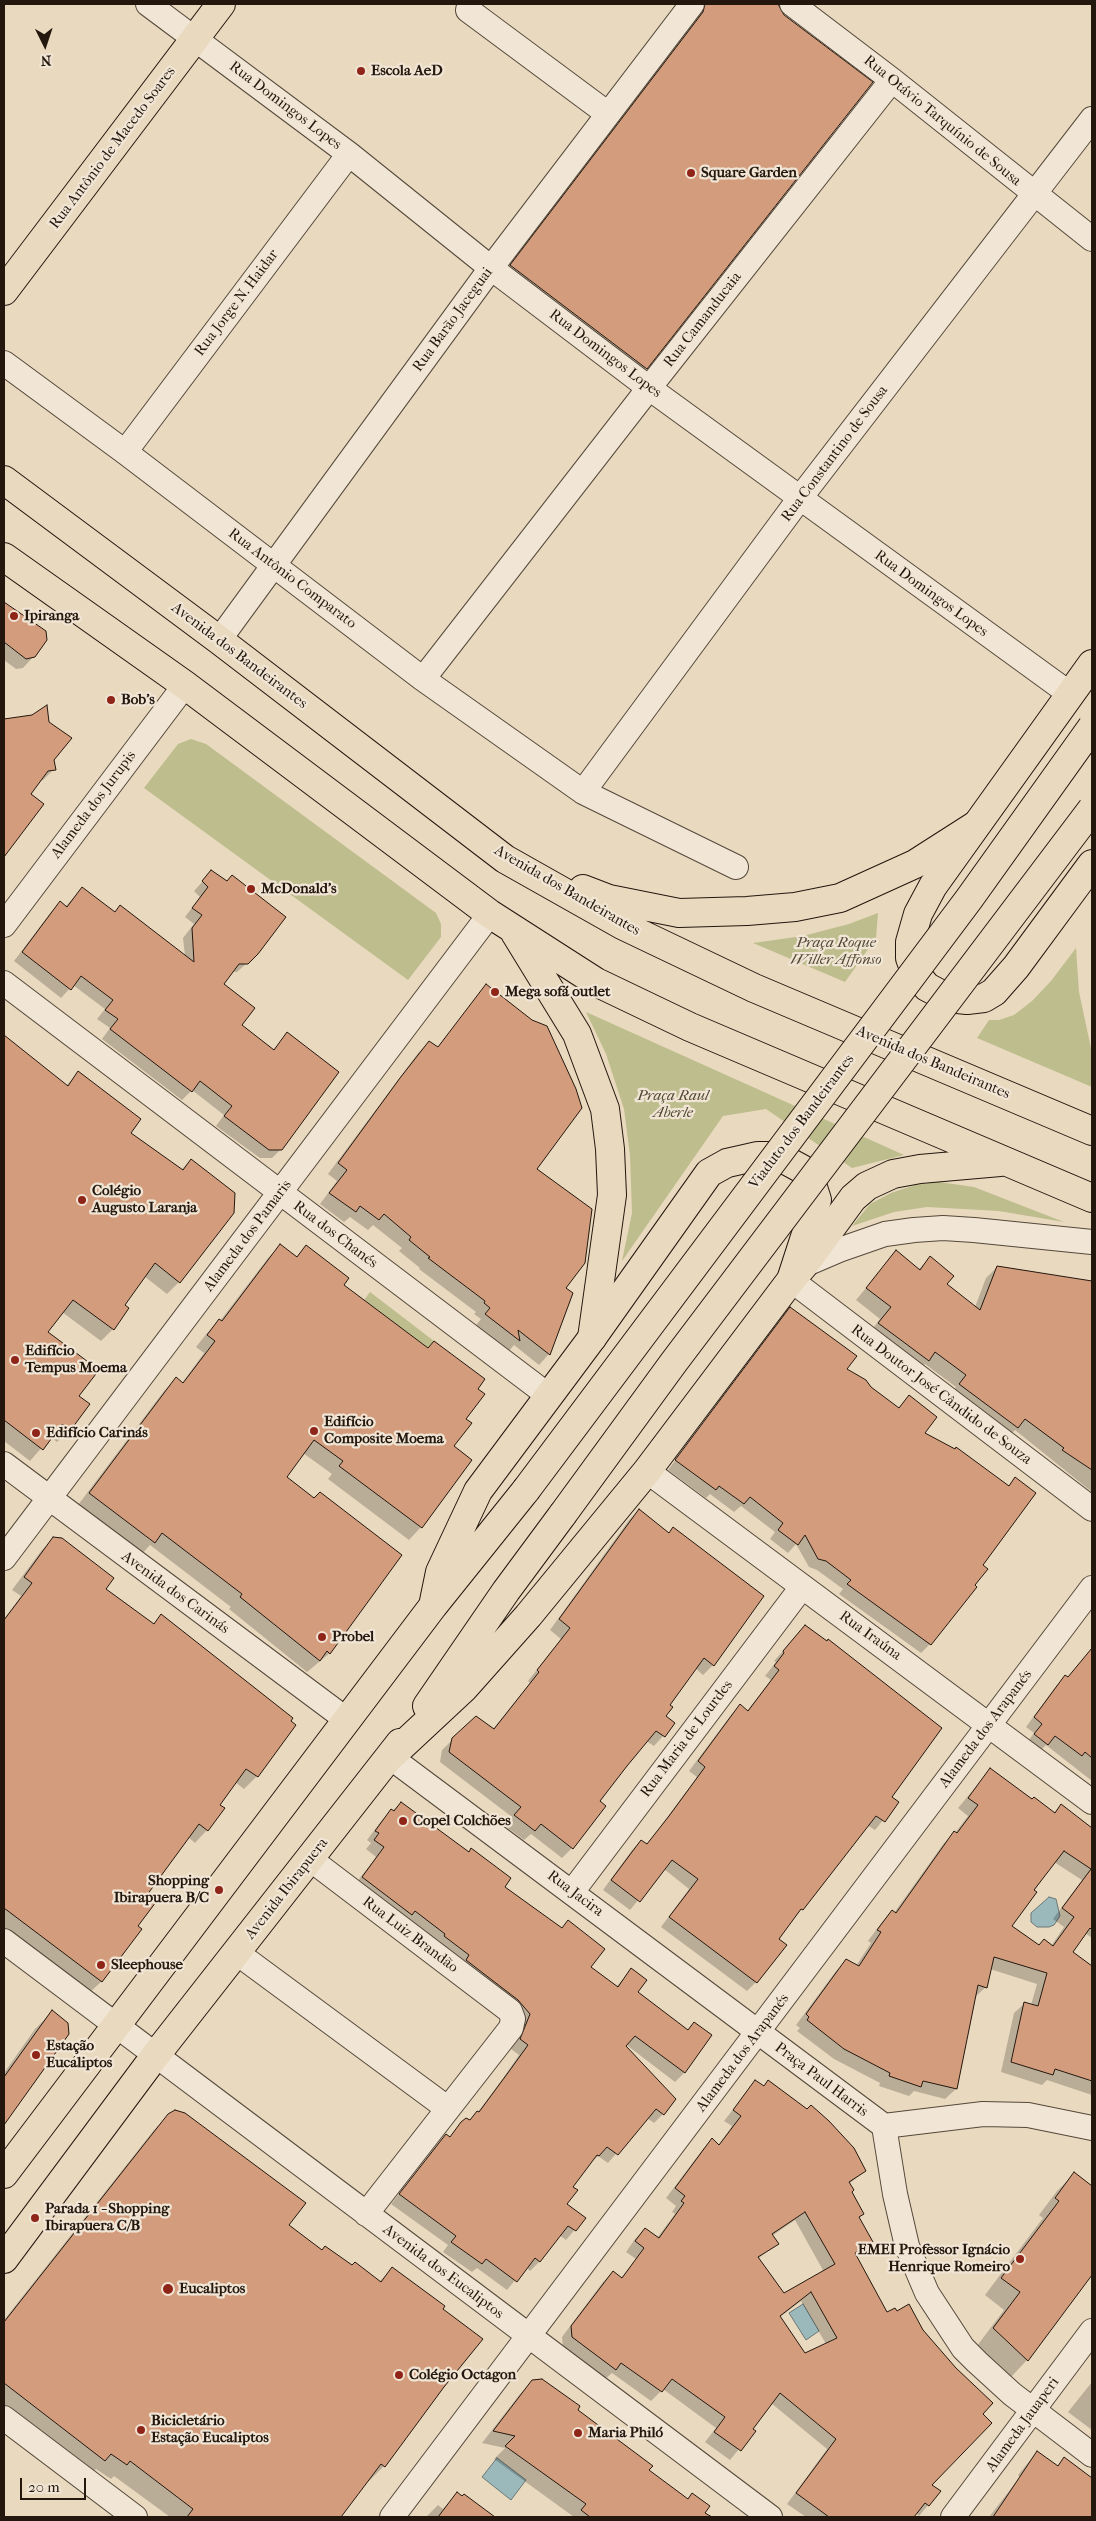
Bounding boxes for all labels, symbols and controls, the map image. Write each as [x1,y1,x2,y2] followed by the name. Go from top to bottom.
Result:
[20,20,70,70] north arrow
[40,52,52,69] text: N
[860,52,1024,190] street label: Rua Otávio Tarquínio de Sousa
[225,58,345,154] street label: Rua Domingos Lopes
[371,62,443,80] place label: Escola AeD
[46,63,180,233] street label: Rua Antônio de Macedo Soares
[355,65,367,77] marker: Escola AeD
[701,164,797,182] place label: Square Garden
[685,167,697,179] marker: Square Garden
[191,246,283,360] street label: Rua Jorge N. Haidar
[409,264,497,376] street label: Rua Barão Jaceguai
[660,269,746,371] street label: Rua Camanducaia
[545,306,665,402] street label: Rua Domingos Lopes
[778,382,892,526] street label: Rua Constantino de Sousa
[224,525,360,633] street label: Rua Antônio Comparato
[871,547,991,641] street label: Rua Domingos Lopes
[168,599,310,713] street label: Avenida dos Bandeirantes
[24,607,79,625] place label: Ipiranga
[8,610,20,622] marker: Ipiranga
[121,691,155,709] place label: Bob's
[105,694,117,706] marker: Bob's
[48,748,140,862] street label: Alameda dos Jurupis
[491,842,643,940] street label: Avenida dos Bandeirantes
[261,880,337,898] place label: McDonald's
[245,883,257,895] marker: McDonald's
[791,934,881,969] park label: Praça Roque Willer Affonso
[505,983,610,1001] place label: Mega sofá outlet
[489,986,501,998] marker: Mega sofá outlet
[853,1022,1013,1104] street label: Avenida dos Bandeirantes
[745,1051,859,1193] street label: Viaduto dos Bandeirantes
[637,1087,709,1122] park label: Praça Raul Aberle
[200,1177,296,1295] street label: Alameda dos Pamaris
[92,1182,197,1217] place label: Colégio Augusto Laranja
[76,1194,88,1206] marker: Colégio Augusto Laranja
[289,1197,381,1273] street label: Rua dos Chanés
[847,1321,1035,1469] street label: Rua Doutor José Cândido de Souza
[25,1342,127,1377] place label: Edifício Tempus Moema
[9,1354,21,1366] marker: Edifício Tempus Moema
[324,1413,444,1448] place label: Edifício Composite Moema
[46,1424,148,1442] place label: Edifício Carinás
[308,1425,320,1437] marker: Edifício Composite Moema
[30,1427,42,1439] marker: Edifício Carinás
[118,1548,232,1638] street label: Avenida dos Carinás
[835,1607,905,1665] street label: Rua Iraúna
[332,1628,374,1646] place label: Probel
[316,1631,328,1643] marker: Probel
[936,1666,1036,1792] street label: Alameda dos Arapanés
[637,1677,737,1801] street label: Rua Maria de Lourdes
[413,1812,511,1830] place label: Copel Colchões
[397,1815,409,1827] marker: Copel Colchões
[242,1835,332,1943] street label: Avenida Ibirapuera
[543,1867,607,1921] street label: Rua Jacira
[114,1872,209,1907] place label: Shopping Ibirapuera B/C
[213,1884,225,1896] marker: Shopping Ibirapuera B/C
[358,1893,462,1977] street label: Rua Luiz Brandão
[111,1956,183,1974] place label: Sleephouse
[95,1959,107,1971] marker: Sleephouse
[693,1990,793,2116] street label: Alameda dos Arapanés
[46,2037,112,2072] place label: Estação Eucaliptos
[771,2039,871,2121] street label: Praça Paul Harris
[30,2049,42,2061] marker: Estação Eucaliptos
[45,2200,169,2235] place label: Parada 1 - Shopping Ibirapuera C/B
[29,2212,41,2224] marker: Parada 1 - Shopping Ibirapuera C/B
[379,2221,507,2323] street label: Avenida dos Eucaliptos
[858,2241,1010,2276] place label: EMEI Professor Ignácio Henrique Romeiro
[1014,2253,1026,2265] marker: EMEI Professor Ignácio Henrique Romeiro
[179,2280,245,2298] place label: Eucaliptos
[161,2282,175,2296] marker: Eucaliptos
[409,2366,516,2384] place label: Colégio Octagon
[393,2369,405,2381] marker: Colégio Octagon
[983,2374,1063,2476] street label: Alameda Jauaperi
[151,2412,269,2447] place label: Bicicletário Estação Eucaliptos
[135,2424,147,2436] marker: Bicicletário Estação Eucaliptos
[588,2424,663,2442] place label: Maria Philó
[572,2427,584,2439] marker: Maria Philó
[22,2468,89,2500] scale bar
[28,2478,60,2496] text: 20 m

